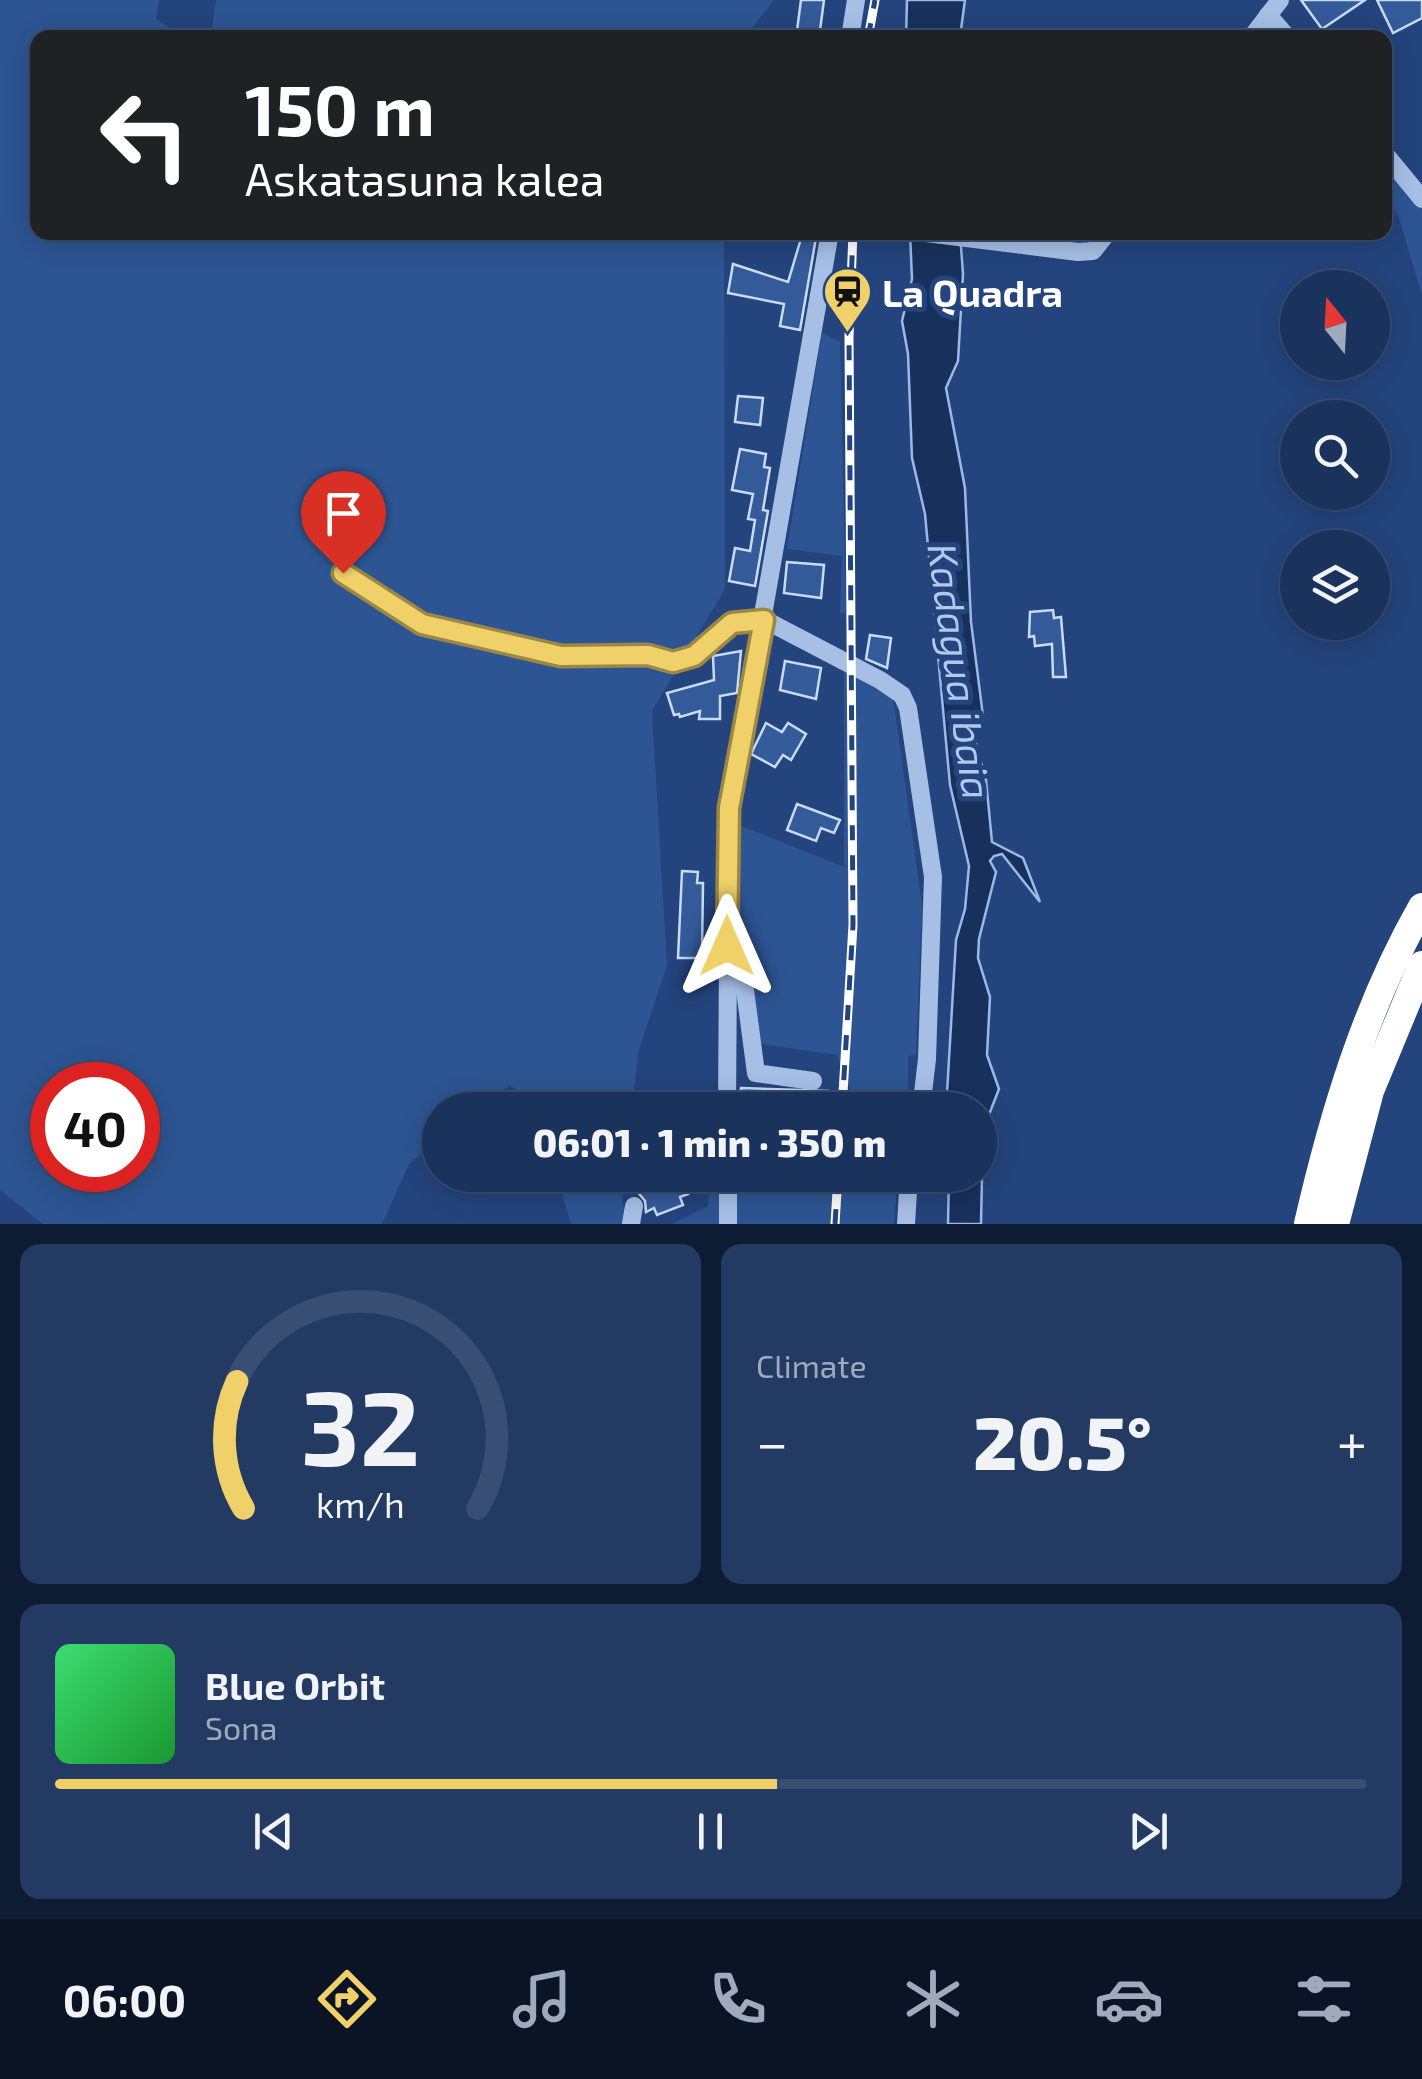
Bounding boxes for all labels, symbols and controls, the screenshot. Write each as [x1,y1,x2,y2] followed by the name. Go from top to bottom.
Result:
[245,66,435,150] text: 150 m
[80,70,210,200] icon: left
[245,151,605,205] text: Askatasuna kalea
[821,266,873,334] station icon: La Quadra
[882,269,1063,316] place label: La Quadra
[1280,270,1390,380] north arrow
[1280,270,1390,640] map controls
[1280,400,1390,510] button: search
[301,471,386,574] pin
[316,486,371,541] icon: arrive
[1280,530,1390,640] button: layers
[919,540,1003,802] water label: Kadagua ibaia
[675,894,779,998] position arrow
[30,1062,160,1192] speed limit sign: 40
[533,1119,886,1165] text: 06:01 · 1 min · 350 m
[756,1346,867,1384] text: Climate
[301,1362,420,1487] text: 32
[973,1395,1152,1485] text: 20.5°
[756,1408,788,1474] text: −
[1337,1408,1367,1474] text: +
[316,1482,405,1525] text: km/h
[205,1662,385,1708] text: Blue Orbit
[205,1708,277,1746] text: Sona
[246,1804,301,1859] icon: previous
[683,1804,738,1859] icon: pause
[1121,1804,1176,1859] icon: next
[312,1964,382,2034] icon: directions
[507,1964,577,2034] icon: music
[703,1964,773,2034] icon: phone
[898,1964,968,2034] icon: climate
[1094,1964,1164,2034] icon: car
[1289,1964,1359,2034] icon: filters
[63,1972,186,2026] text: 06:00

